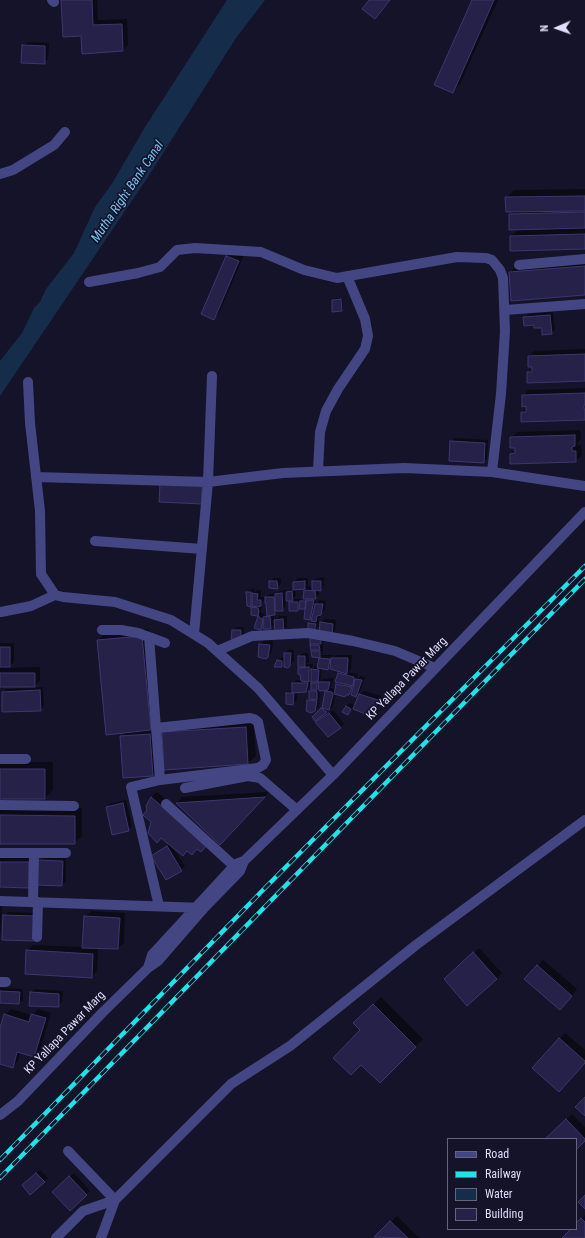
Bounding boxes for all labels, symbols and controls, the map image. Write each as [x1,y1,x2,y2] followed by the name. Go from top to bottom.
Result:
[537,8,577,48] north arrow
[538,25,551,32] text: N
[88,138,168,246] water label: Mutha Right Bank Canal
[364,635,450,723] street label: KP Yallapa Pawar Marg
[22,989,108,1077] street label: KP Yallapa Pawar Marg
[447,1138,577,1230] legend
[485,1147,509,1161] text: Road
[485,1167,521,1181] text: Railway
[485,1187,513,1201] text: Water
[485,1207,523,1221] text: Building

